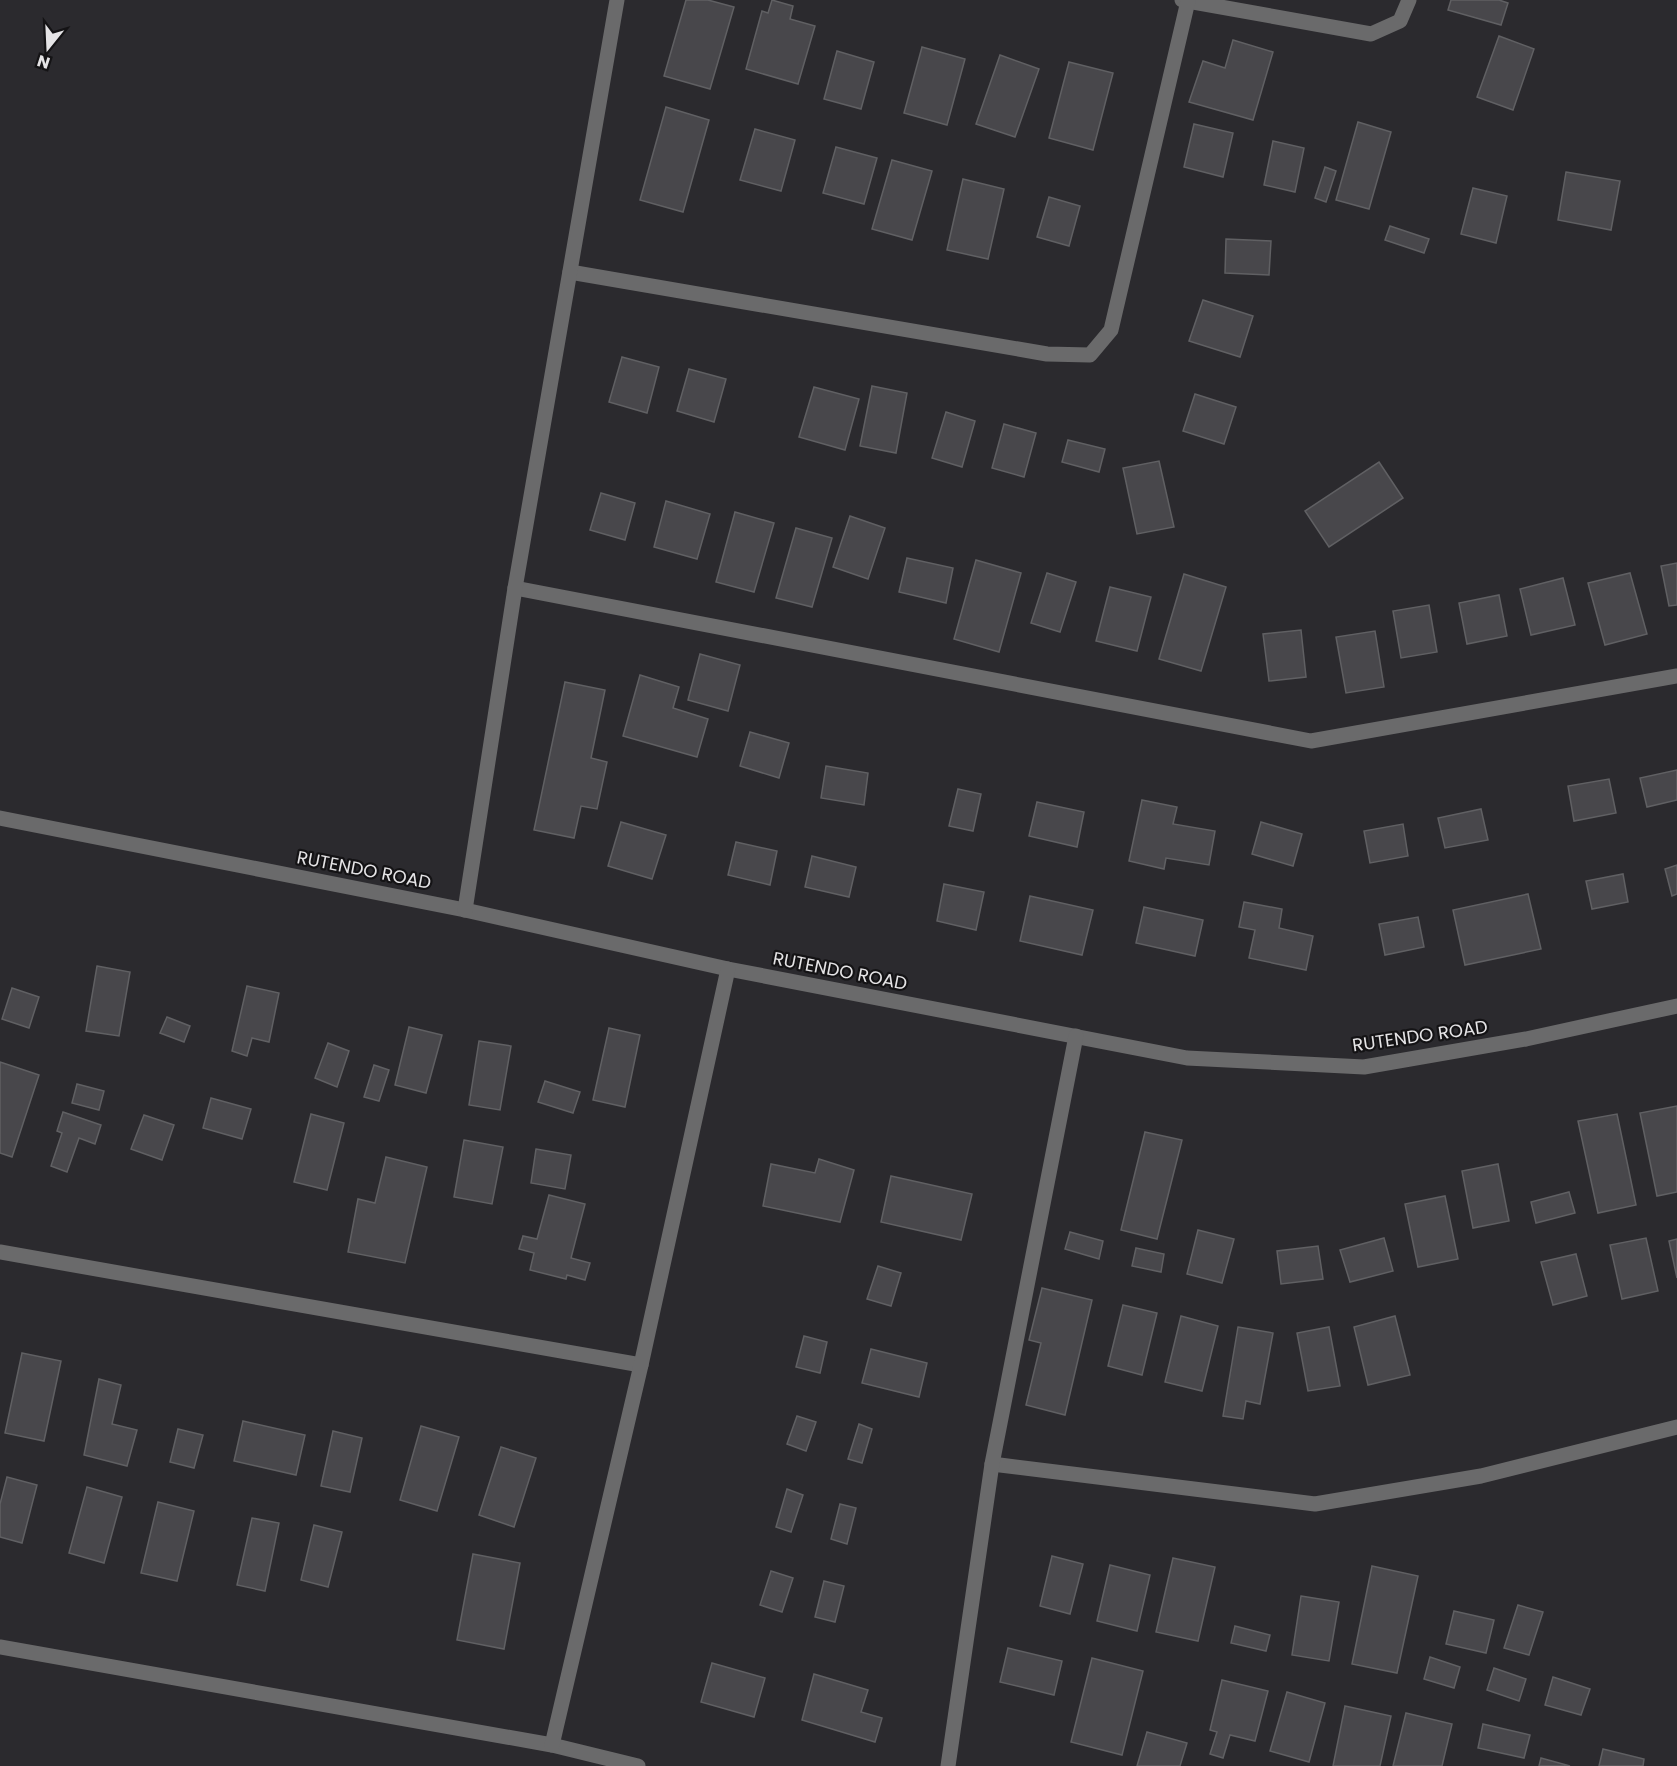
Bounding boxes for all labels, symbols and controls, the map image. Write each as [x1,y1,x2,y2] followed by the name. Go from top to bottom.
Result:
[18,18,78,78] north arrow
[34,49,53,75] text: N
[295,844,433,895] street label: RUTENDO ROAD
[771,945,909,996] street label: RUTENDO ROAD
[1351,1014,1489,1057] street label: RUTENDO ROAD

